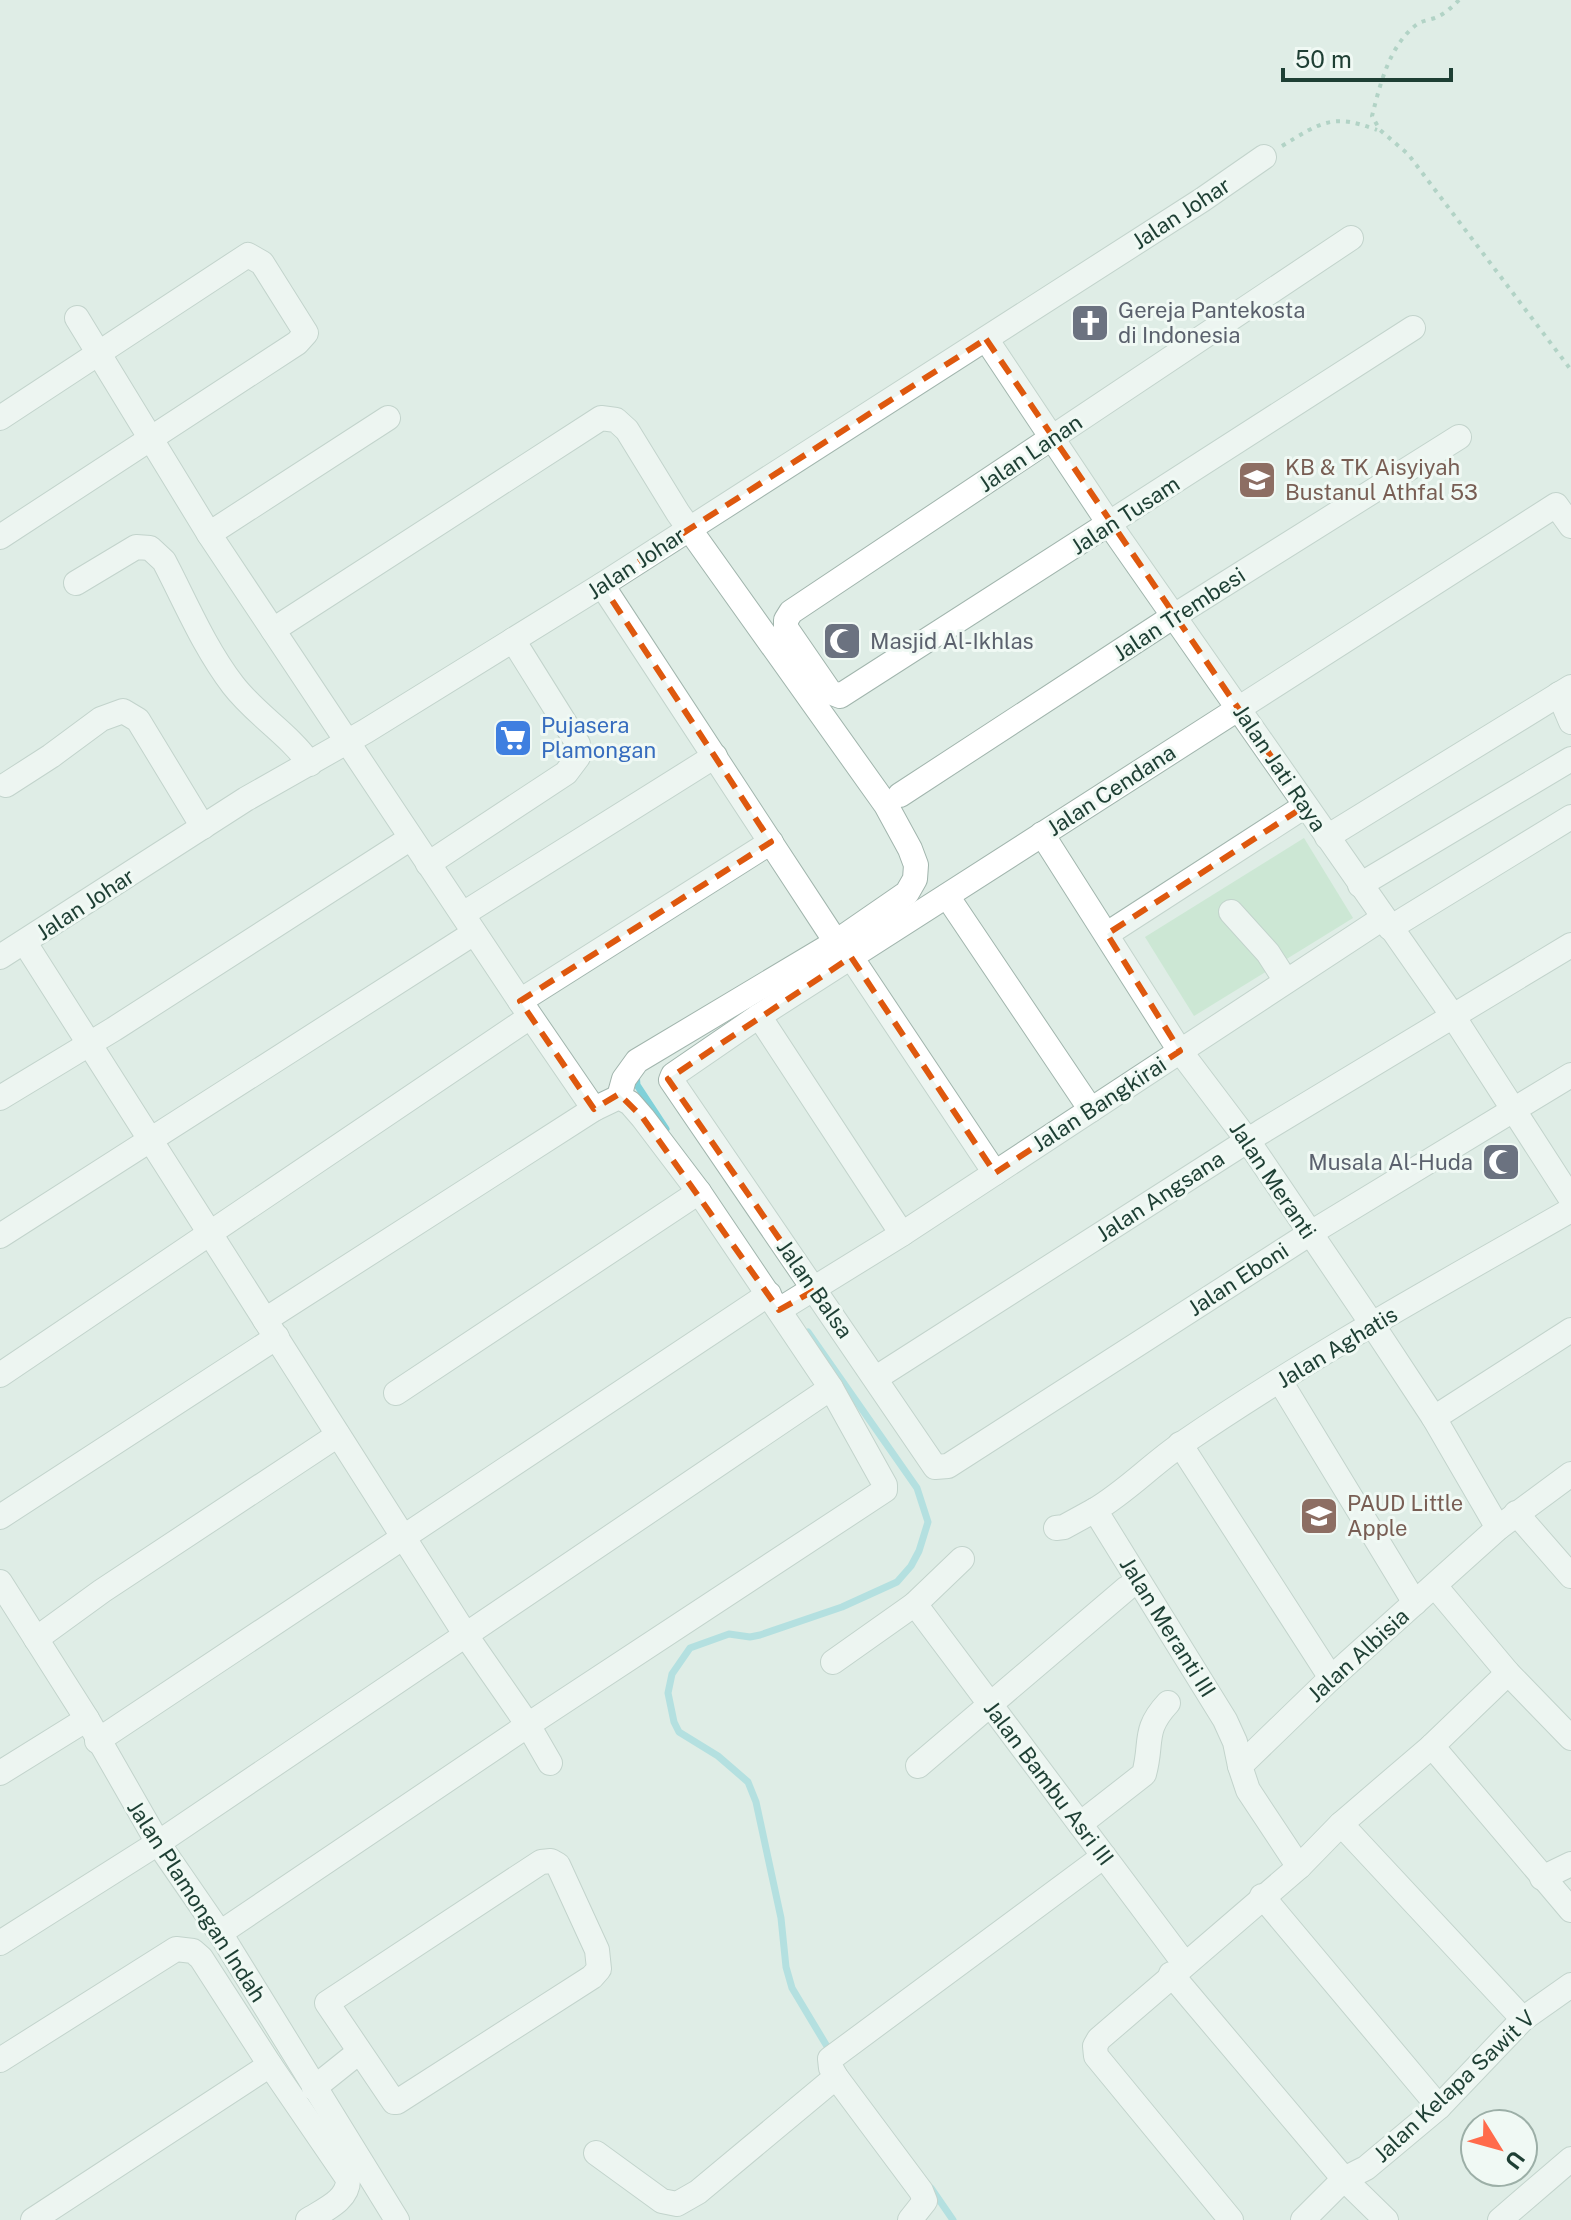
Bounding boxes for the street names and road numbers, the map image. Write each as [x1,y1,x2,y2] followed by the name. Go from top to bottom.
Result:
[1127,172,1235,254] street label: Jalan Johar
[973,409,1087,497] street label: Jalan Lanan
[1066,470,1184,560] street label: Jalan Tusam
[582,522,690,604] street label: Jalan Johar
[1108,562,1250,666] street label: Jalan Trembesi
[1228,700,1332,836] street label: Jalan Jati Raya
[1042,739,1180,841] street label: Jalan Cendana
[31,863,139,945] street label: Jalan Johar
[1027,1051,1171,1157] street label: Jalan Bangkirai
[1224,1116,1322,1244] street label: Jalan Meranti
[1091,1145,1229,1247] street label: Jalan Angsana
[772,1235,858,1343] street label: Jalan Balsa
[1183,1237,1293,1321] street label: Jalan Eboni
[1272,1301,1402,1393] street label: Jalan Aghatis
[1115,1552,1221,1702] street label: Jalan Meranti III
[1302,1603,1414,1707] street label: Jalan Albisia
[979,1696,1119,1870] street label: Jalan Bambu Asri III
[122,1795,272,2007] street label: Jalan Plamongan Indah
[1368,2004,1540,2167] street label: Jalan Kelapa Sawit V

